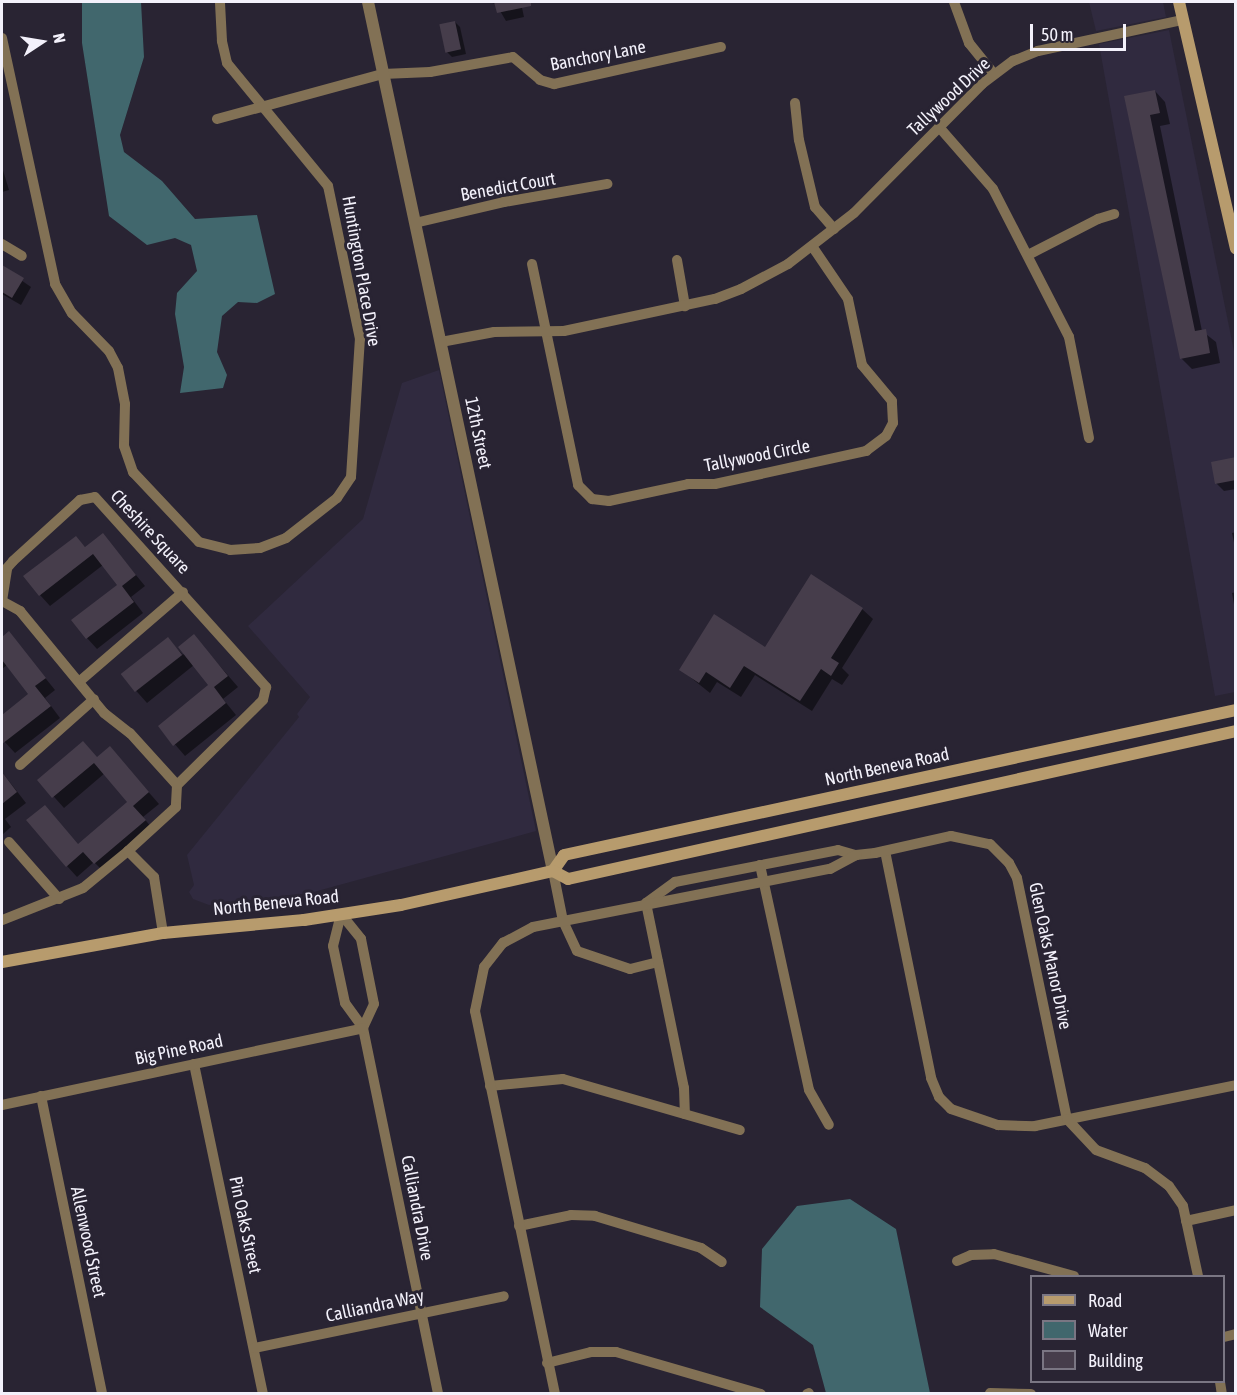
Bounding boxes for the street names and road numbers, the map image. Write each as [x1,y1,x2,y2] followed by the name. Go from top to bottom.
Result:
[548,36,648,76] street label: Banchory Lane
[903,53,995,141] street label: Tallywood Drive
[459,168,557,206] street label: Benedict Court
[337,194,385,348] street label: Huntington Place Drive
[460,395,496,471] street label: 12th Street
[702,435,812,477] street label: Tallywood Circle
[106,486,194,578] street label: Cheshire Square
[823,743,951,791] street label: North Beneva Road
[1024,881,1076,1031] street label: Glen Oaks Manor Drive
[212,886,340,920] street label: North Beneva Road
[133,1030,225,1070] street label: Big Pine Road
[396,1154,438,1262] street label: Calliandra Drive
[224,1174,266,1276] street label: Pin Oaks Street
[66,1184,110,1300] street label: Allenwood Street
[324,1285,426,1327] street label: Calliandra Way

